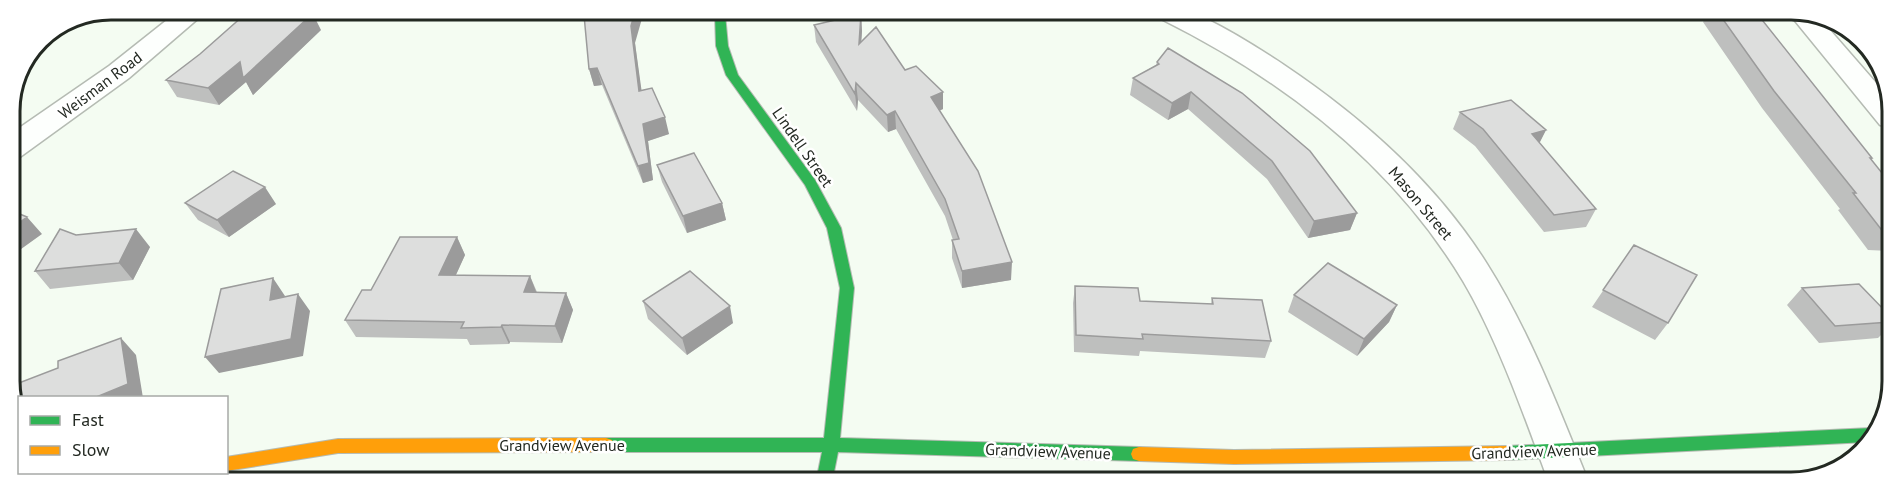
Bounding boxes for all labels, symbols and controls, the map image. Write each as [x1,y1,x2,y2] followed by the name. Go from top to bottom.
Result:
[54,47,146,123] street label: Weisman Road
[768,103,838,191] street label: Lindell Street
[1384,162,1458,244] street label: Mason Street
[18,396,228,474] legend
[72,408,104,431] text: Fast
[499,435,625,455] street label: Grandview Avenue
[72,438,110,461] text: Slow
[985,439,1111,463] street label: Grandview Avenue
[1471,439,1597,463] street label: Grandview Avenue

